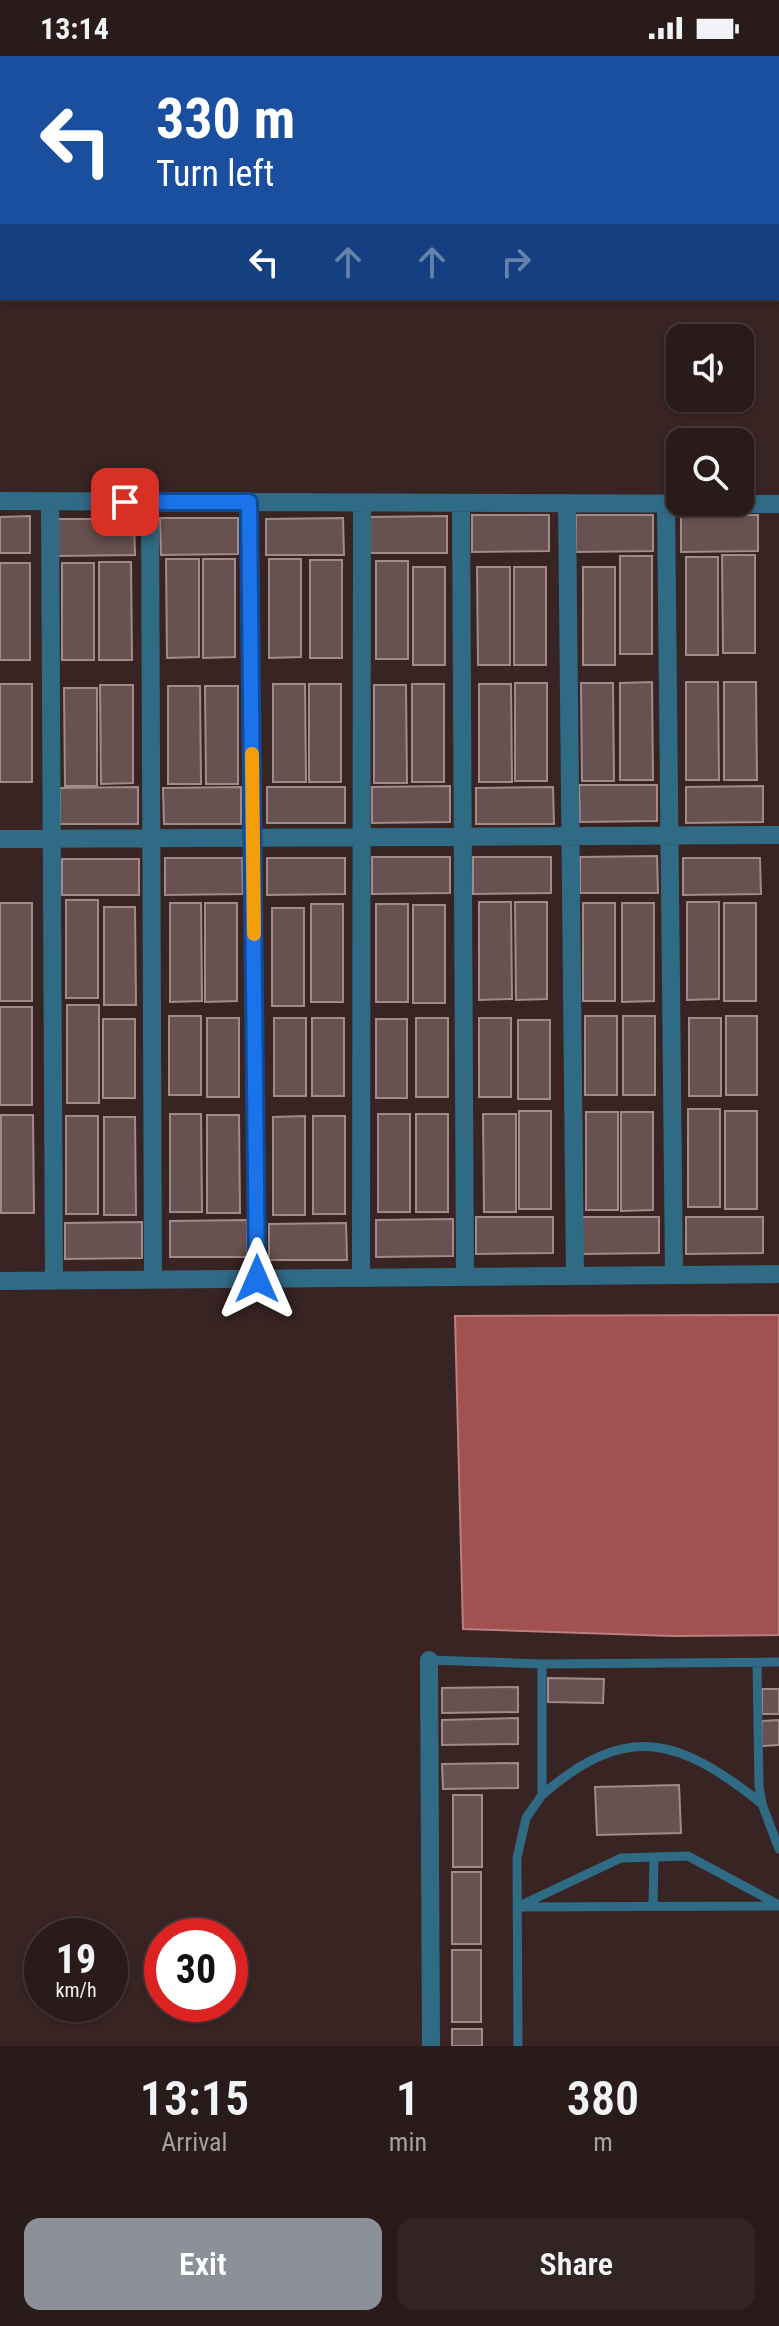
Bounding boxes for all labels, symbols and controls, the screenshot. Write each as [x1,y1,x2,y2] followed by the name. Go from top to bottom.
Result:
[40,11,109,46] text: 13:14
[156,86,295,152] text: 330 m
[24,88,128,192] icon: left
[156,153,274,195] text: Turn left
[242,240,286,284] icon: left
[326,240,370,284] icon: ahead
[410,240,454,284] icon: ahead
[494,240,538,284] icon: right
[666,324,754,516] map controls
[666,324,754,412] button: sound
[666,428,754,516] button: search
[91,468,159,536] pin
[103,480,147,524] icon: arrive
[215,1237,299,1321] position arrow
[144,1918,248,2022] speed limit sign: 30
[56,1936,96,1983] text: 19
[55,1978,97,2002] text: km/h
[140,2070,249,2127] text: 13:15
[396,2070,420,2127] text: 1
[567,2070,639,2127] text: 380
[161,2127,228,2157] text: Arrival
[389,2127,427,2157] text: min
[593,2127,613,2157] text: m
[24,2218,382,2310] button: Exit
[398,2218,755,2310] button: Share

